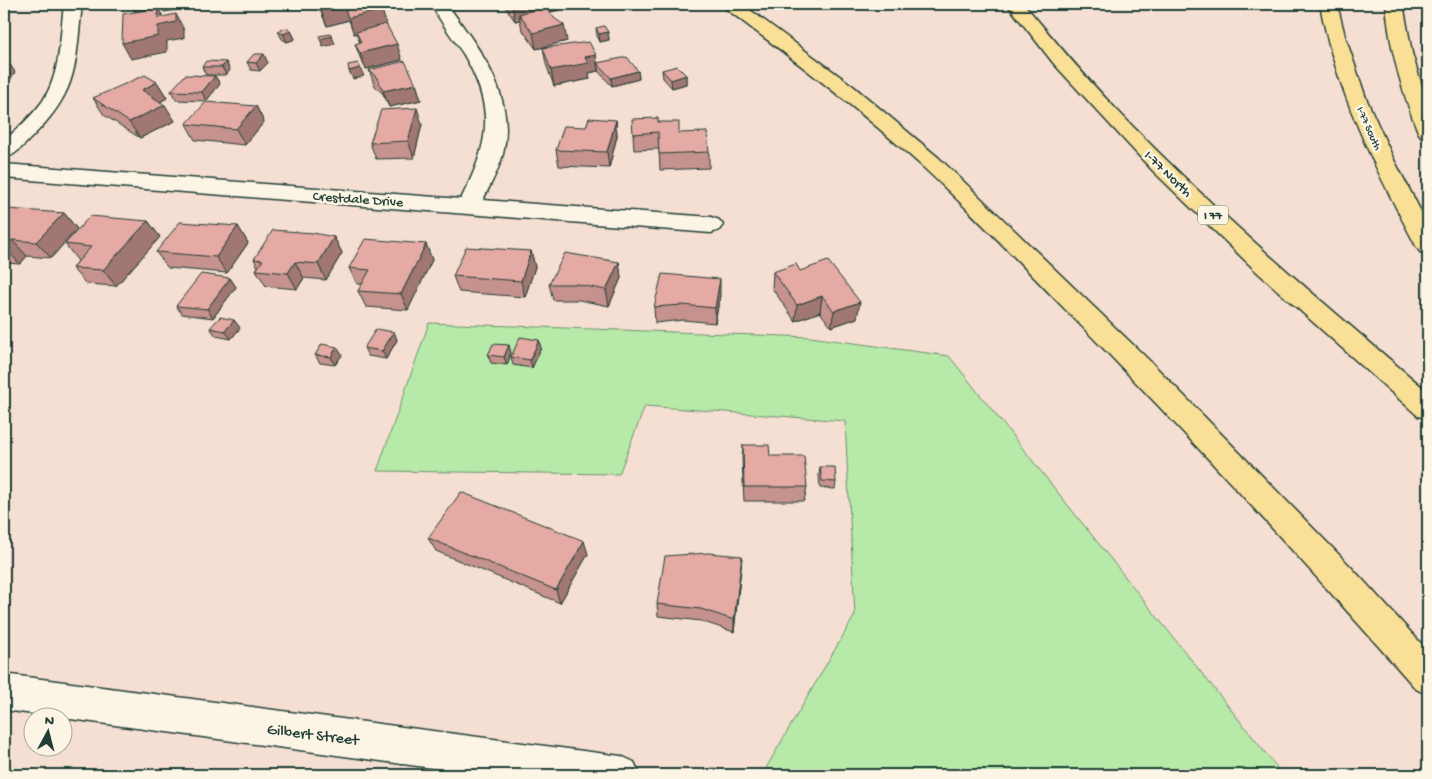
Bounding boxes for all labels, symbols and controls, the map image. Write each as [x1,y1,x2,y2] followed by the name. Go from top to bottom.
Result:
[1353,105,1383,153] street label: I-77 South
[1140,148,1195,202] street label: I-77 North
[312,189,404,212] street label: Crestdale Drive
[1198,206,1228,224] road number: I 77
[22,706,72,756] north arrow
[44,713,55,731] text: N
[266,721,361,752] street label: Gilbert Street

